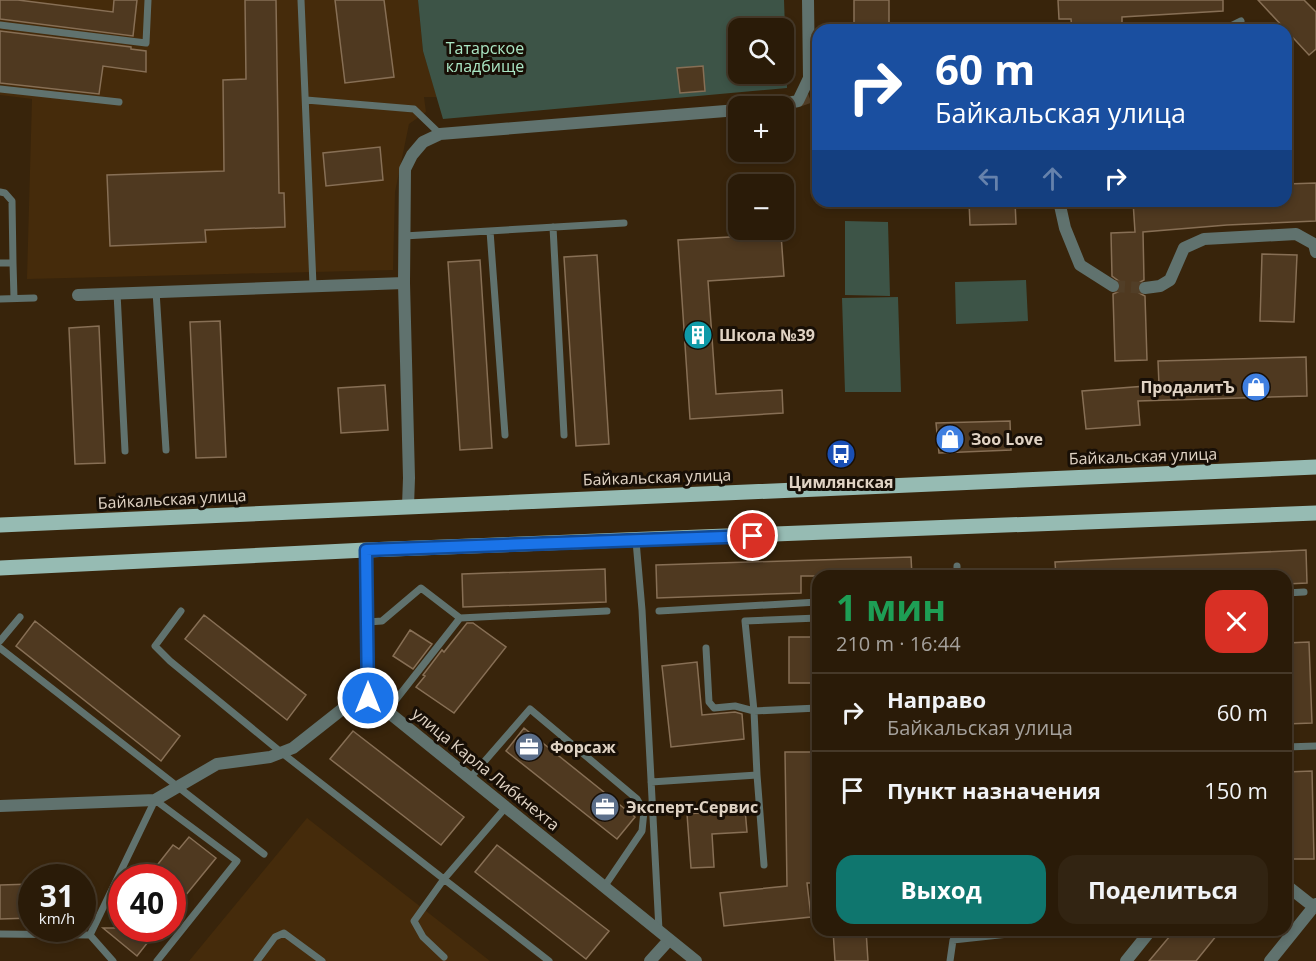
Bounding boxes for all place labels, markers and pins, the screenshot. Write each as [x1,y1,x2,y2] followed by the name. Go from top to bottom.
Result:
[682,319,714,351] building icon: Школа №39
[719,324,815,346] place label: Школа №39
[1240,371,1272,403] shop icon: ПродалитЪ
[1140,376,1235,398] place label: ПродалитЪ
[934,423,966,455] shop icon: Зоо Love
[971,428,1043,450] place label: Зоо Love
[825,438,857,470] bus stop icon: Цимлянская
[788,471,894,493] place label: Цимлянская
[727,510,778,561] pin
[513,731,545,763] office icon: Форсаж
[550,736,616,758] place label: Форсаж
[589,791,621,823] office icon: Эксперт-Сервис
[626,796,758,818] place label: Эксперт-Сервис

